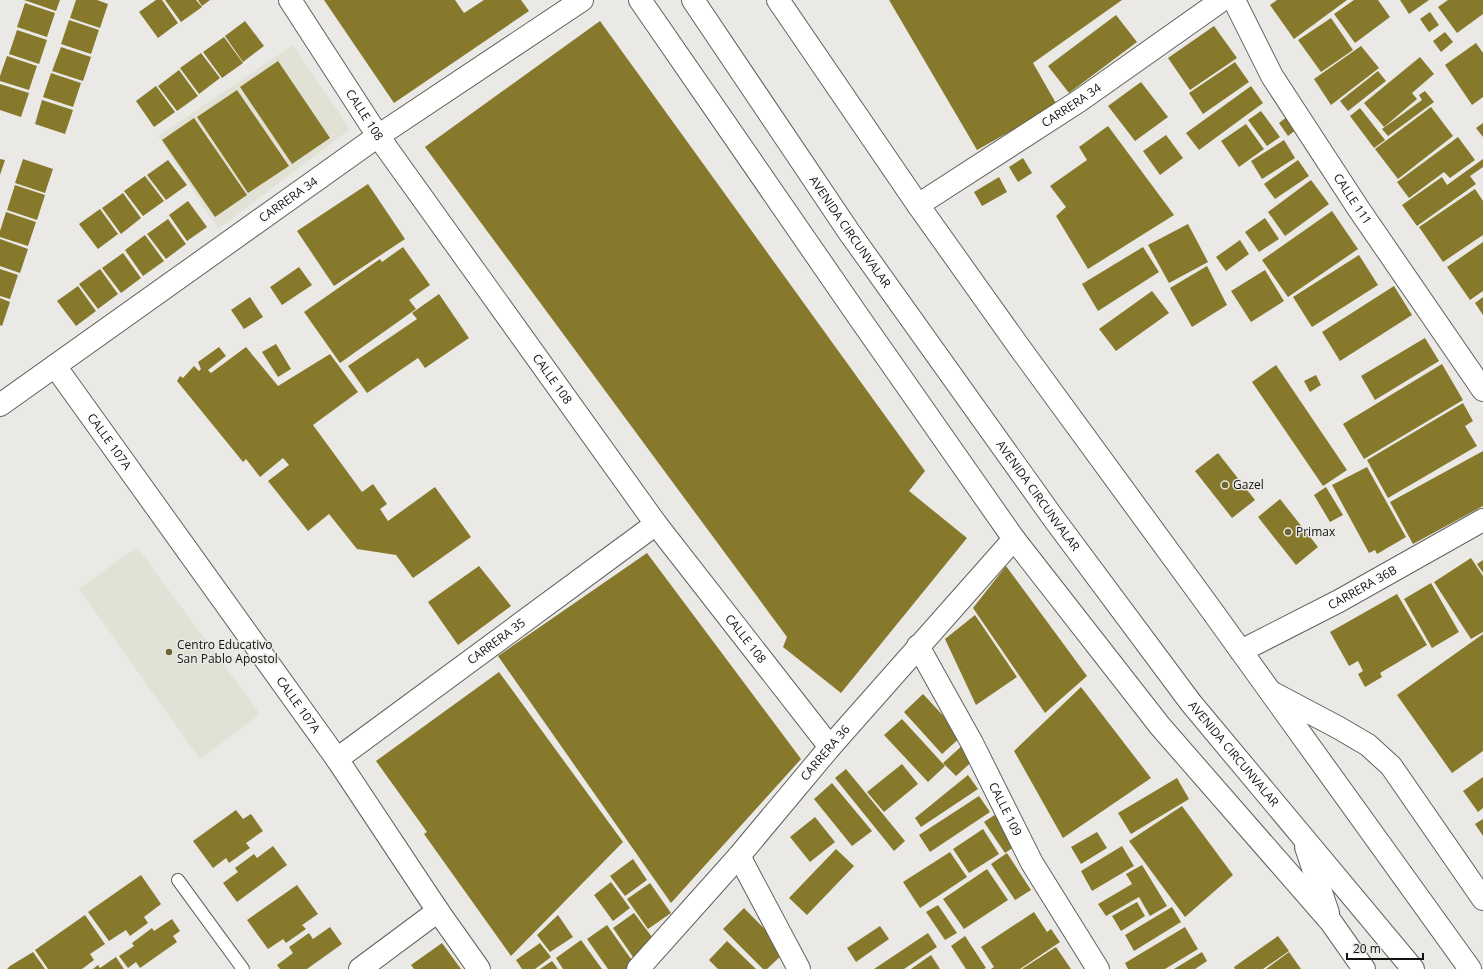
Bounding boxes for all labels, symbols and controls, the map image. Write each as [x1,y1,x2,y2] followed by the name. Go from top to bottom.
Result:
[1038,79,1105,131] street label: CARRERA 34
[342,86,388,144] street label: CALLE 108
[1330,170,1376,228] street label: CALLE 111
[255,172,321,226] street label: CARRERA 34
[806,172,896,292] street label: AVENIDA CIRCUNVALAR
[529,350,576,407] street label: CALLE 108
[84,410,136,473] street label: CALLE 107A
[992,437,1084,555] street label: AVENIDA CIRCUNVALAR
[1233,476,1264,493] place label: Gazel
[1220,480,1230,490] marker: Gazel
[1296,523,1336,540] place label: Primax
[1283,527,1293,537] marker: Primax
[1325,561,1400,613] street label: CARRERA 36B
[721,610,771,667] street label: CALLE 108
[463,614,529,668] street label: CARRERA 35
[177,636,278,667] place label: Centro Educativo San Pablo Apostol
[164,647,174,657] marker: Centro Educativo San Pablo Apostol
[272,673,325,736] street label: CALLE 107A
[1185,697,1283,811] street label: AVENIDA CIRCUNVALAR
[796,721,854,784] street label: CARRERA 36
[985,779,1026,839] street label: CALLE 109
[1347,935,1423,961] scale bar
[1353,940,1381,957] text: 20 m

